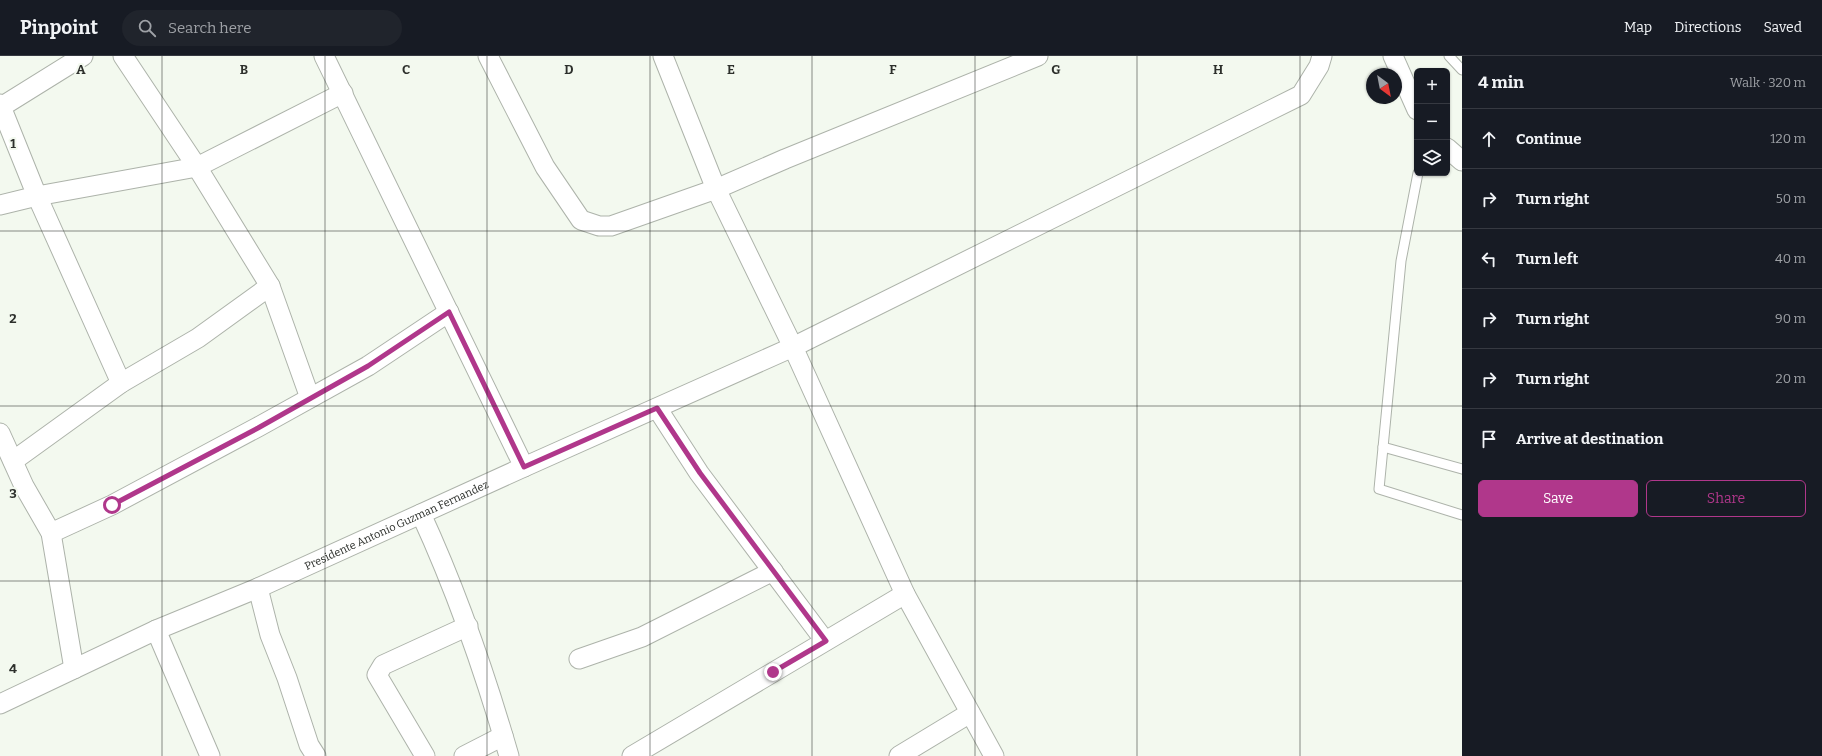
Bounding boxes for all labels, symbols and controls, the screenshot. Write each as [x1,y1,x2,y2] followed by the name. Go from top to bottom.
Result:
[122,10,402,46] search box
[20,16,98,39] text: Pinpoint
[136,17,158,39] icon: search
[168,19,251,37] text: Search here
[1624,19,1652,36] text: Map
[1674,19,1742,36] text: Directions
[1764,19,1802,36] text: Saved
[76,62,86,77] text: A
[240,62,248,77] text: B
[402,62,410,77] text: C
[564,62,574,77] text: D
[727,62,735,77] text: E
[889,62,897,77] text: F
[1051,62,1061,77] text: G
[1213,62,1223,77] text: H
[1366,68,1402,104] north arrow
[1414,68,1450,176] map controls
[1414,68,1450,104] button: +
[1478,72,1524,93] text: 4 min
[1730,75,1806,90] text: Walk · 320 m
[1414,104,1450,140] button: −
[1478,128,1500,150] icon: ahead
[1516,130,1582,148] text: Continue
[1770,131,1806,146] text: 120 m
[10,136,16,151] text: 1
[1414,140,1450,176] button: layers
[1478,188,1500,210] icon: right
[1516,190,1589,208] text: Turn right
[1776,191,1806,206] text: 50 m
[1478,248,1500,270] icon: left
[1516,250,1578,268] text: Turn left
[1775,251,1806,266] text: 40 m
[1478,308,1500,330] icon: right
[1516,310,1589,328] text: Turn right
[9,311,17,326] text: 2
[1775,311,1806,326] text: 90 m
[1478,368,1500,390] icon: right
[1516,370,1589,388] text: Turn right
[1776,371,1806,386] text: 20 m
[1478,428,1500,450] icon: arrive
[1516,430,1663,448] text: Arrive at destination
[302,478,490,573] street label: Presidente Antonio Guzman Fernandez
[1478,480,1638,517] button: Save
[1646,480,1806,517] button: Share
[9,486,17,501] text: 3
[103,496,121,514] route start
[9,661,17,676] text: 4
[764,663,782,681] route end

